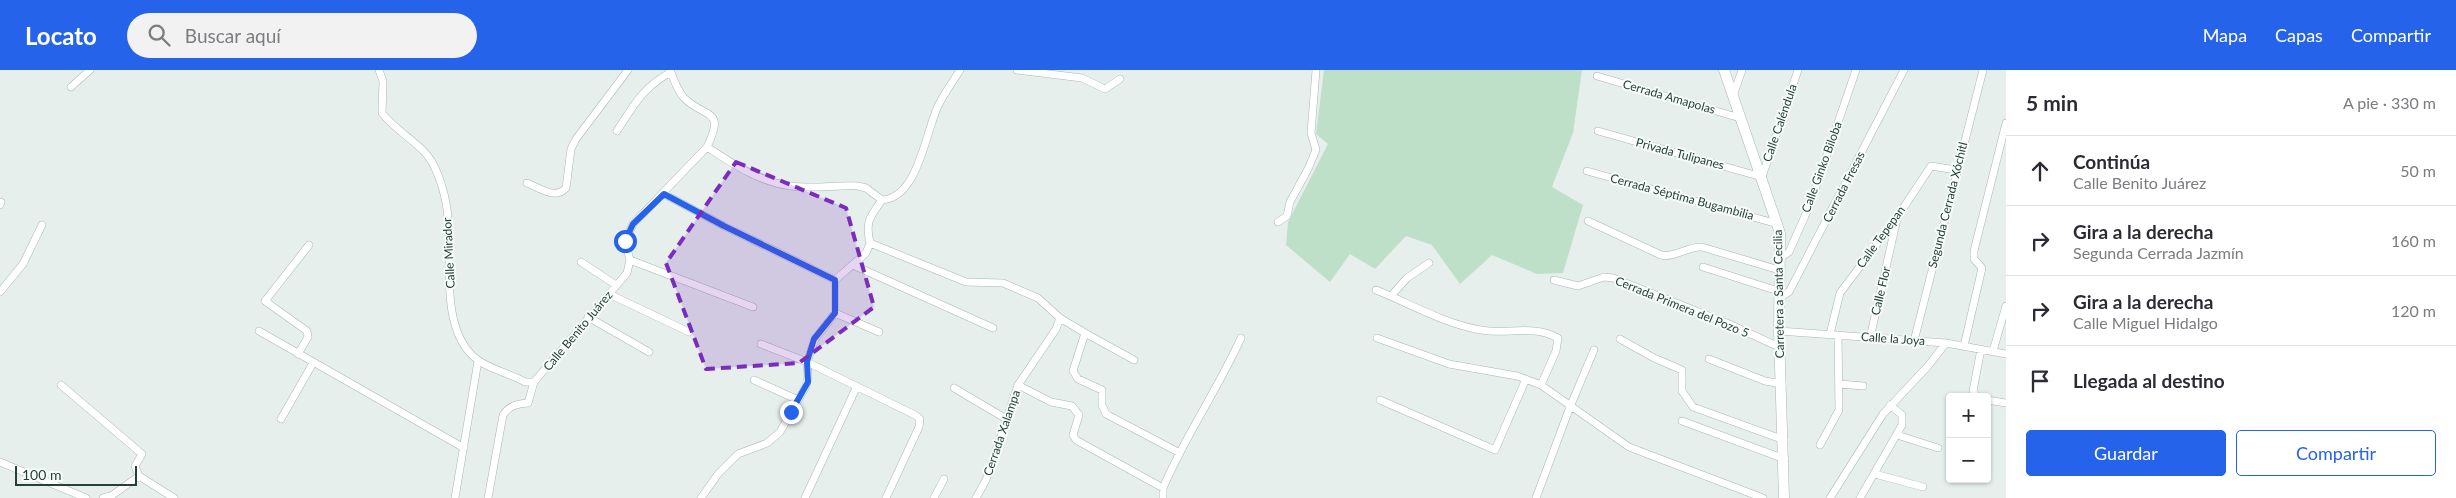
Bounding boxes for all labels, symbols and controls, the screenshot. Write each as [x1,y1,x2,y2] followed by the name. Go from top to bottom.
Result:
[127,13,477,58] search box
[25,21,97,50] text: Locato
[145,21,173,49] icon: search
[185,24,281,47] text: Buscar aquí
[2203,24,2247,46] text: Mapa
[2275,24,2323,46] text: Capas
[2351,24,2431,46] text: Compartir
[1621,76,1717,117] street label: Cerrada Amapolas
[1759,82,1800,164] street label: Calle Caléndula
[2026,90,2078,115] text: 5 min
[2343,93,2436,112] text: A pie · 330 m
[1798,119,1845,214] street label: Calle Ginko Biloba
[1634,135,1726,173] street label: Privada Tulipanes
[1925,140,1970,269] street label: Segunda Cerrada Xóchitl
[1819,149,1868,225] street label: Cerrada Fresas
[2073,150,2150,173] text: Continúa
[2026,157,2054,185] icon: ahead
[2400,161,2436,180] text: 50 m
[1609,170,1756,223] street label: Cerrada Séptima Bugambilia
[2073,173,2206,192] text: Calle Benito Juárez
[1853,203,1908,271] street label: Calle Tepepan
[439,217,458,289] street label: Calle Mirador
[2073,220,2213,243] text: Gira a la derecha
[2026,227,2054,255] icon: right
[614,230,637,253] route start
[1770,230,1787,358] street label: Carretera a Santa Cecilia
[2391,231,2436,250] text: 160 m
[2073,243,2244,262] text: Segunda Cerrada Jazmín
[1868,264,1894,317] street label: Calle Flor
[1613,273,1751,340] street label: Cerrada Primera del Pozo 5
[540,287,616,374] street label: Calle Benito Juárez
[2073,290,2213,313] text: Gira a la derecha
[2026,297,2054,325] icon: right
[2391,301,2436,320] text: 120 m
[2073,313,2218,332] text: Calle Miguel Hidalgo
[1861,329,1926,348] street label: Calle la Joya
[2026,367,2054,395] icon: arrive
[2073,369,2225,392] text: Llegada al destino
[980,388,1023,478] street label: Cerrada Xalampa
[1946,393,1991,483] map controls
[1946,393,1991,438] button: +
[780,401,803,424] route end
[2026,430,2226,476] button: Guardar
[2236,430,2436,476] button: Compartir
[1946,438,1991,483] button: −
[15,463,138,486] scale bar
[22,466,61,483] text: 100 m

